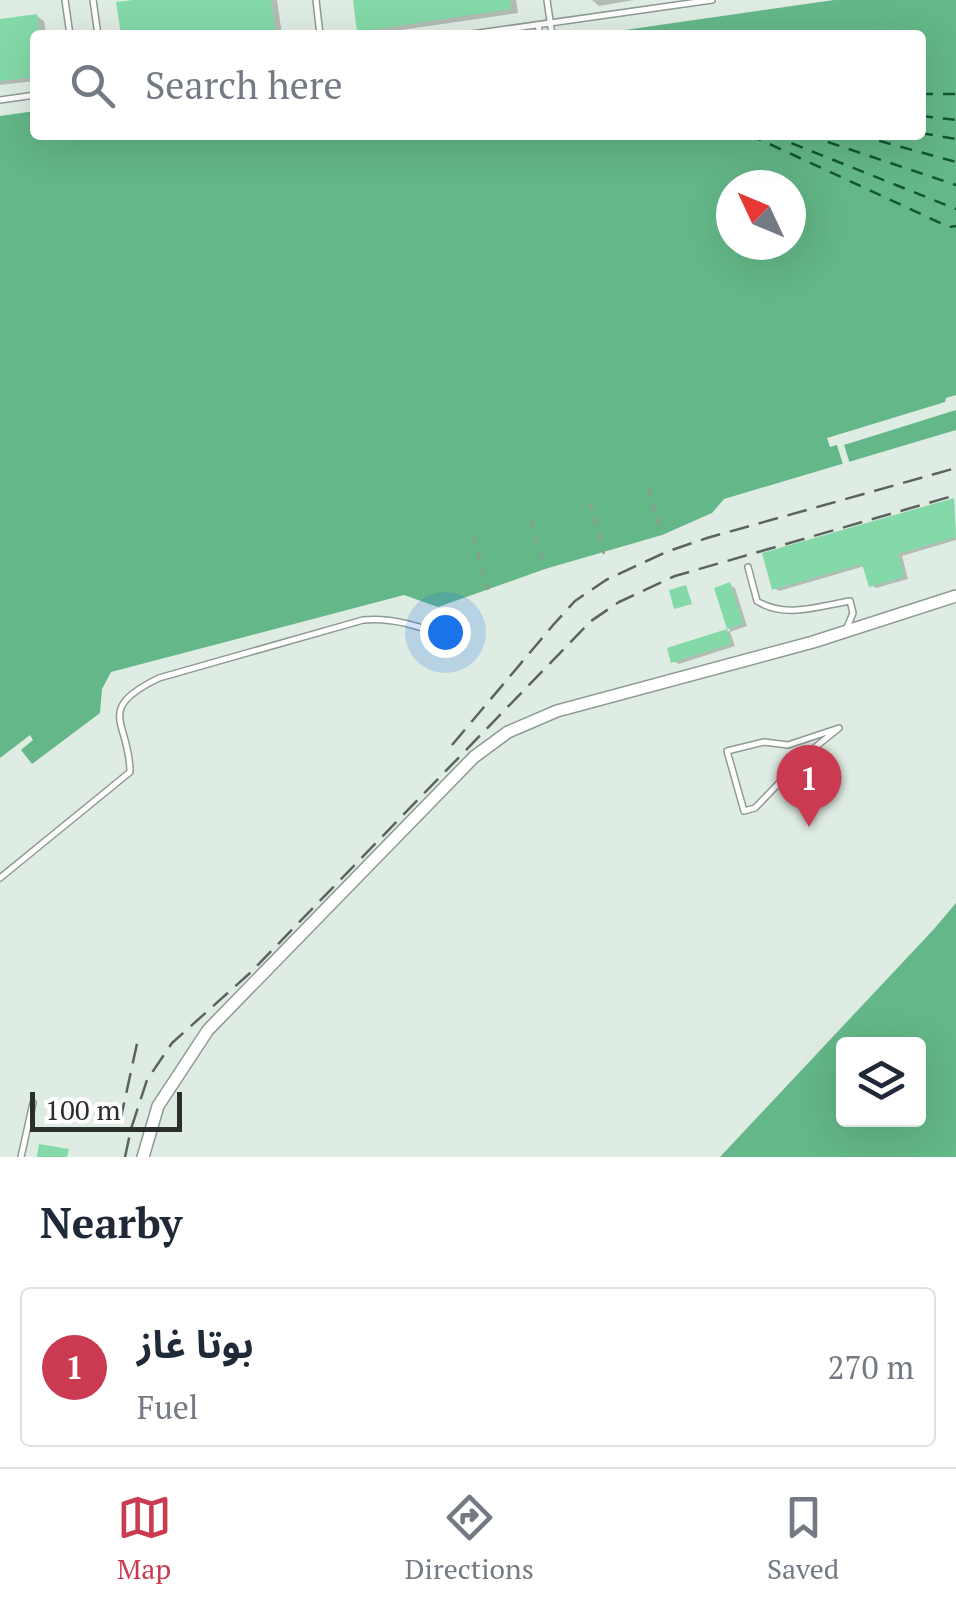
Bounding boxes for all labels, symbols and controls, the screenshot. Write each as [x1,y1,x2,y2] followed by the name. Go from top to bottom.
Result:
[30,30,926,140] search box
[65,58,120,113] icon: search
[145,60,343,110] text: Search here
[716,170,806,260] north arrow
[420,607,471,658] your location
[776,744,842,827] pin: 1
[836,1037,926,1127] map controls
[836,1037,926,1127] button: layers
[30,1087,182,1132] scale bar
[45,1091,121,1128] text: 100 m
[40,1194,182,1250] text: Nearby
[137,1319,254,1369] text: بوتا غاز
[65,1346,84,1388] text: 1
[827,1346,914,1388] text: 270 m
[137,1386,199,1428] text: Fuel
[117,1490,172,1587] tab: Map
[405,1490,534,1587] tab: Directions
[767,1490,839,1587] tab: Saved

